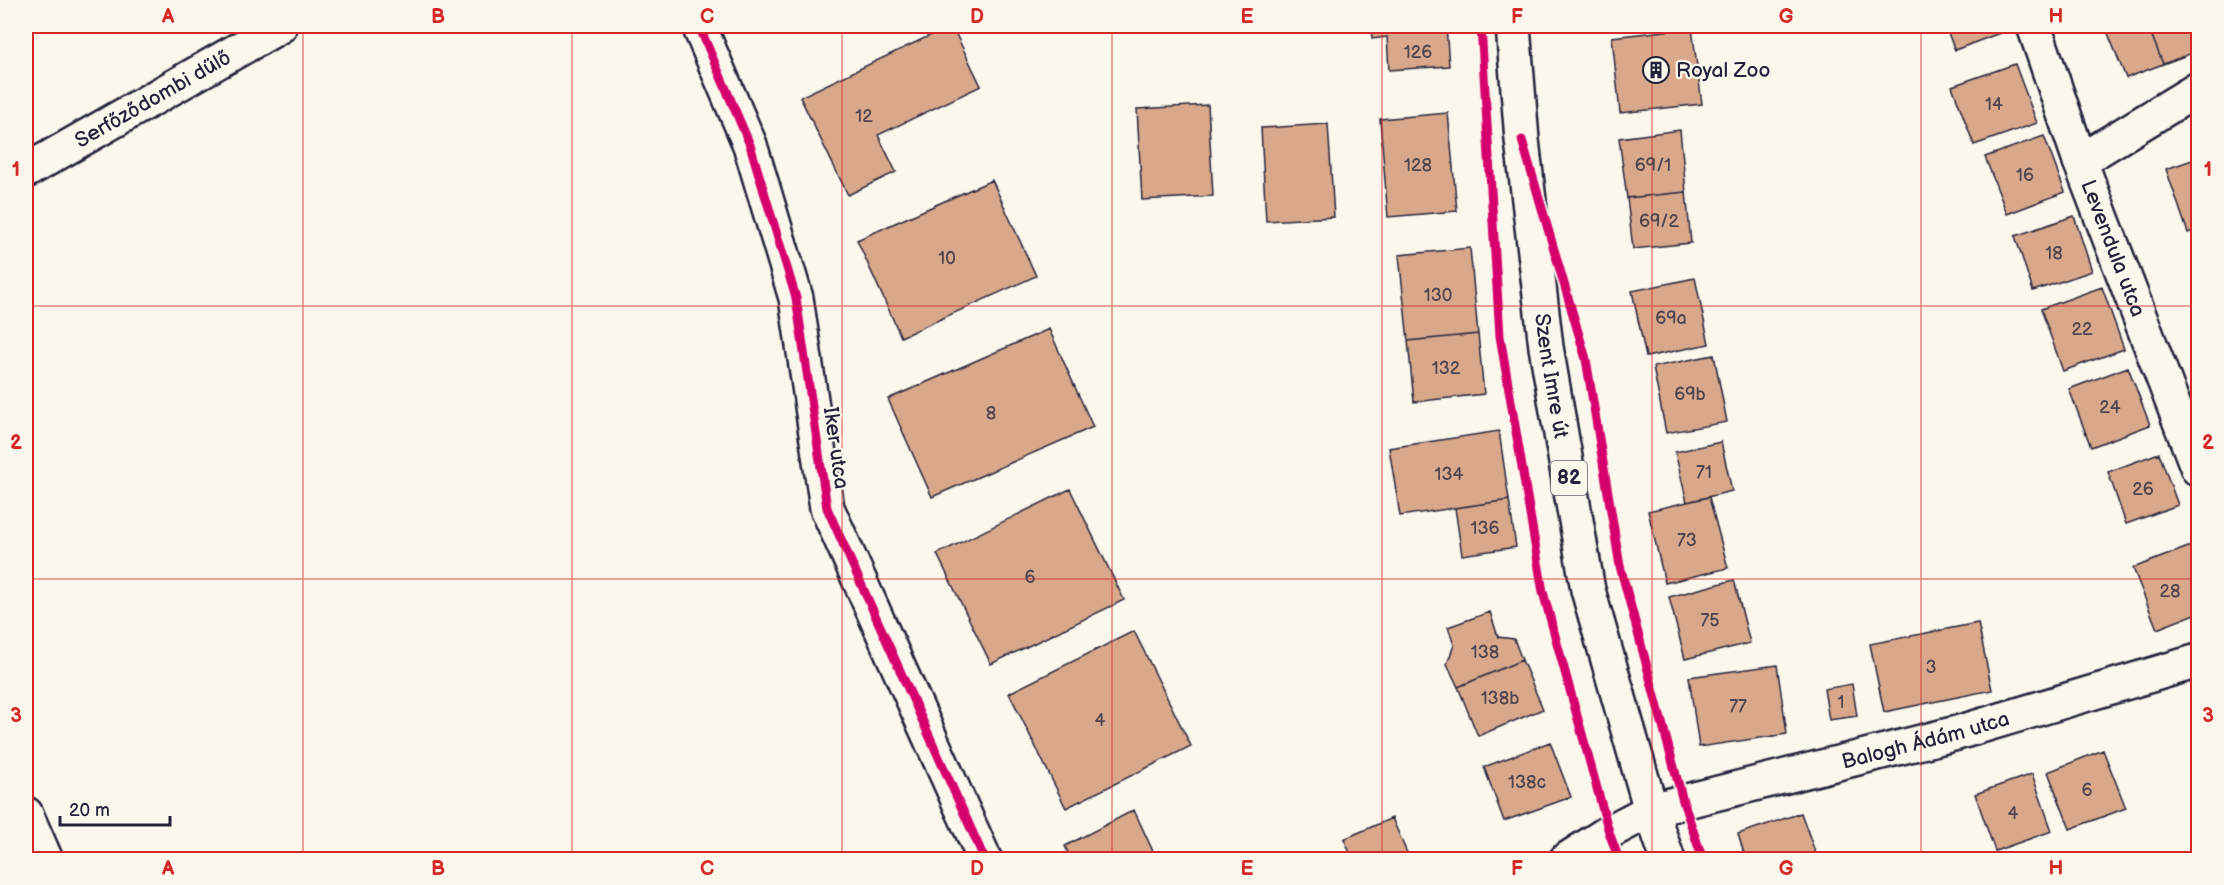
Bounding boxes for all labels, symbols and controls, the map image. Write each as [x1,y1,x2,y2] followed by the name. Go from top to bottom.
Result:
[161,5,175,29] text: A
[431,5,445,29] text: B
[700,5,714,29] text: C
[970,5,984,29] text: D
[1241,5,1254,29] text: E
[1511,5,1523,29] text: F
[1779,5,1794,29] text: G
[2049,5,2063,29] text: H
[1404,42,1432,63] house number: 126
[70,44,235,153] street label: Serfőződombi dűlő
[1641,55,1671,85] building icon: Royal Zoo
[1676,58,1771,83] place label: Royal Zoo
[1985,94,2003,115] house number: 14
[855,106,873,127] house number: 12
[1404,155,1432,176] house number: 128
[1635,155,1671,176] house number: 69/1
[12,158,20,182] text: 1
[2204,158,2212,182] text: 1
[2016,165,2034,186] house number: 16
[2076,176,2151,320] street label: Levendula utca
[1639,211,1679,232] house number: 69/2
[2045,243,2063,264] house number: 18
[938,248,956,269] house number: 10
[1424,285,1452,306] house number: 130
[1655,308,1687,329] house number: 69a
[1530,312,1574,441] street label: Szent Imre út
[2071,319,2093,340] house number: 22
[1432,358,1461,379] house number: 132
[1674,384,1706,405] house number: 69b
[2099,397,2121,418] house number: 24
[986,403,996,424] house number: 8
[818,405,854,491] street label: Iker utca
[10,431,22,455] text: 2
[2202,431,2214,455] text: 2
[1551,461,1587,495] road number: 82
[1696,462,1712,483] house number: 71
[1434,464,1464,485] house number: 134
[2132,479,2154,500] house number: 26
[1470,518,1500,539] house number: 136
[1677,530,1697,551] house number: 73
[1025,567,1036,588] house number: 6
[2159,581,2181,602] house number: 28
[1700,610,1720,631] house number: 75
[1471,642,1499,663] house number: 138
[1925,657,1937,678] house number: 3
[1481,688,1519,709] house number: 138b
[1838,692,1844,713] house number: 1
[1729,696,1747,717] house number: 77
[10,704,22,728] text: 3
[2202,704,2214,728] text: 3
[1839,706,2012,774] street label: Balogh Ádám utca
[1095,710,1106,731] house number: 4
[1508,772,1546,793] house number: 138c
[2082,780,2093,801] house number: 6
[60,789,170,827] scale bar
[69,800,110,821] text: 20 m
[2008,803,2019,824] house number: 4
[161,857,175,881] text: A
[431,857,445,881] text: B
[700,857,714,881] text: C
[970,857,984,881] text: D
[1241,857,1254,881] text: E
[1511,857,1523,881] text: F
[1779,857,1794,881] text: G
[2049,857,2063,881] text: H

